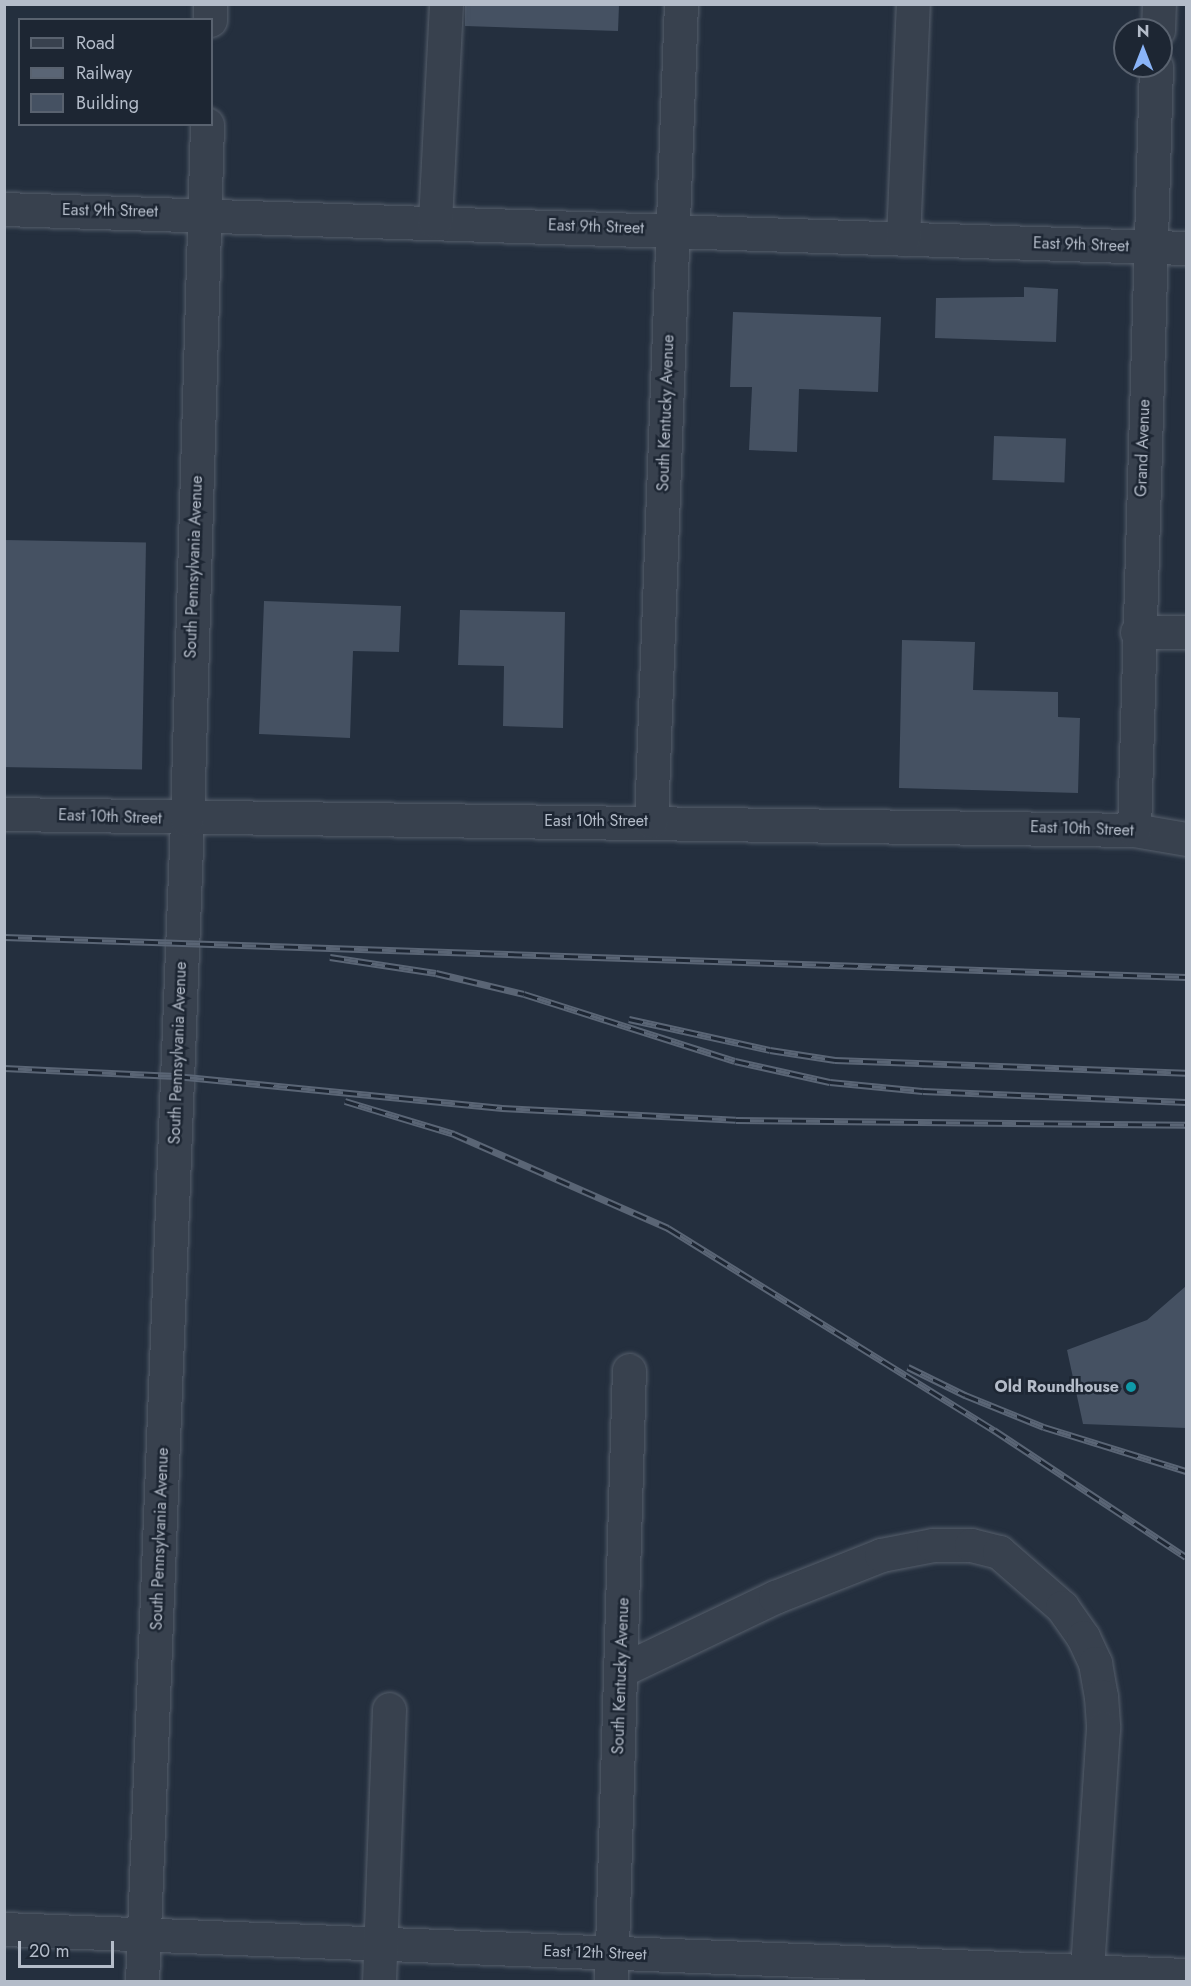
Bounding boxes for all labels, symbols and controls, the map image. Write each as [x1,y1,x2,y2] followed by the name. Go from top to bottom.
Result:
[18,18,213,126] legend
[1113,18,1173,78] north arrow
[1137,20,1149,43] text: N
[76,30,115,56] text: Road
[76,60,132,86] text: Railway
[76,90,139,116] text: Building
[62,201,158,221] street label: East 9th Street
[548,216,644,238] street label: East 9th Street
[1033,234,1129,256] street label: East 9th Street
[654,334,678,492] street label: South Kentucky Avenue
[1132,399,1154,497] street label: Grand Avenue
[181,475,207,659] street label: South Pennsylvania Avenue
[58,806,162,828] street label: East 10th Street
[544,811,648,831] street label: East 10th Street
[1030,818,1134,840] street label: East 10th Street
[165,961,191,1145] street label: South Pennsylvania Avenue
[995,1377,1119,1397] place label: Old Roundhouse
[1124,1380,1138,1394] marker: Old Roundhouse
[147,1447,173,1631] street label: South Pennsylvania Avenue
[609,1597,633,1755] street label: South Kentucky Avenue
[21,1929,117,1967] scale bar
[29,1938,69,1964] text: 20 m
[543,1942,647,1964] street label: East 12th Street

